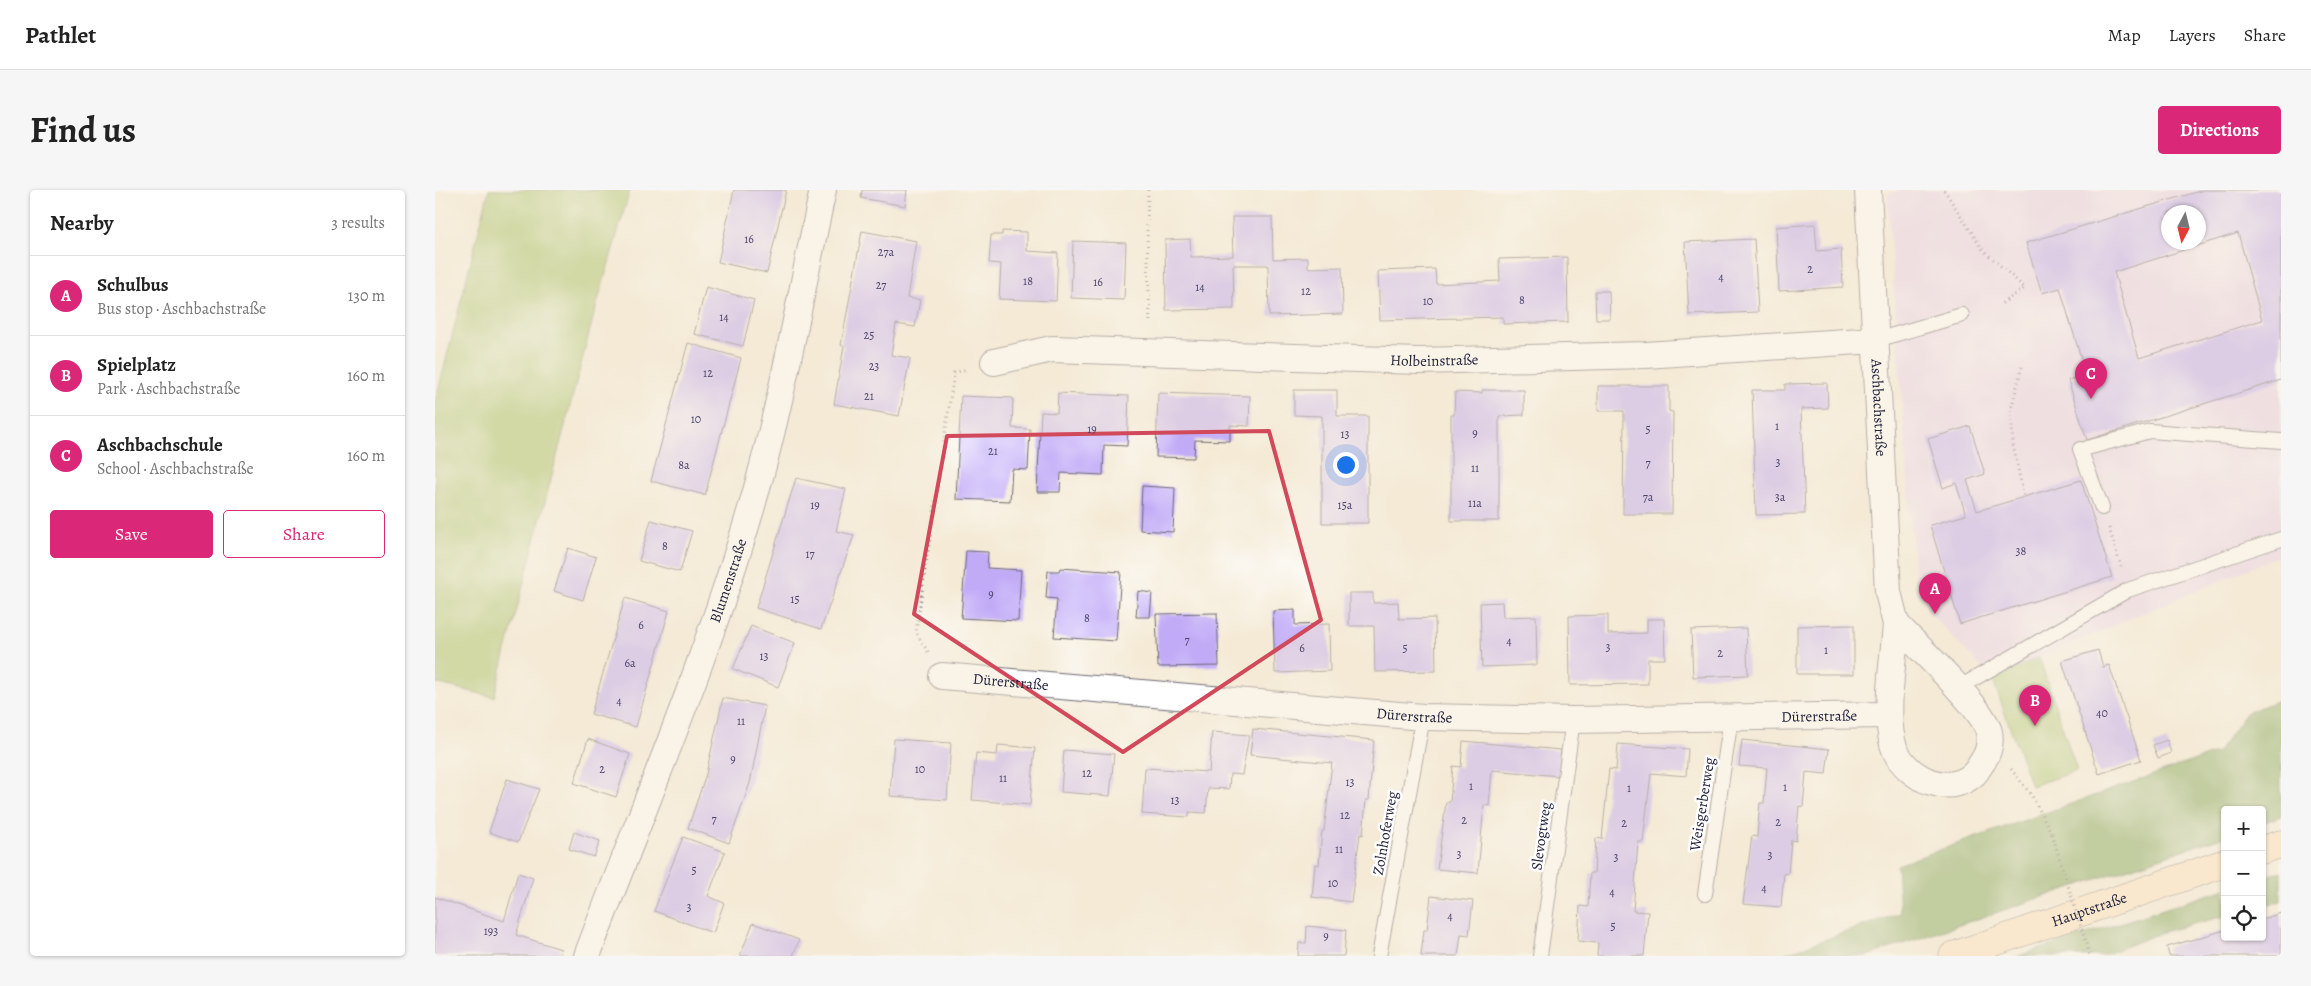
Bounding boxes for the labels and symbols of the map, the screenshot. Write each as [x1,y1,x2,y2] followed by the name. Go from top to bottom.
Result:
[2161,205,2206,250] north arrow
[744,231,754,247] house number: 16
[878,244,895,260] house number: 27a
[1807,261,1813,277] house number: 2
[1718,269,1724,285] house number: 4
[1023,273,1033,289] house number: 18
[1093,274,1103,290] house number: 16
[876,277,887,293] house number: 27
[1195,279,1205,295] house number: 14
[1301,283,1311,299] house number: 12
[1519,292,1525,308] house number: 8
[1423,293,1433,309] house number: 10
[719,309,729,325] house number: 14
[864,327,874,343] house number: 25
[1390,349,1479,371] street label: Holbeinstraße
[869,358,879,374] house number: 23
[1866,358,1891,457] street label: Aschbachstraße
[2075,358,2107,399] pin: C
[703,365,713,381] house number: 12
[864,388,874,404] house number: 21
[691,411,701,427] house number: 10
[1775,418,1779,434] house number: 1
[1087,421,1097,437] house number: 19
[1645,421,1651,437] house number: 5
[1472,425,1478,441] house number: 9
[1340,426,1350,442] house number: 13
[988,443,998,459] house number: 21
[1333,452,1359,478] your location
[1776,454,1781,470] house number: 3
[1645,455,1651,471] house number: 7
[678,457,690,473] house number: 8a
[1471,460,1479,476] house number: 11
[1643,489,1654,505] house number: 7a
[1775,489,1786,505] house number: 3a
[1468,495,1482,511] house number: 11a
[810,497,820,513] house number: 19
[1338,497,1353,513] house number: 15a
[705,536,751,625] street label: Blumenstraße
[662,538,668,554] house number: 8
[2016,543,2027,559] house number: 38
[805,546,816,562] house number: 17
[1919,573,1951,614] pin: A
[988,586,994,602] house number: 9
[790,591,800,607] house number: 15
[1084,610,1090,626] house number: 8
[638,617,644,633] house number: 6
[1184,632,1190,648] house number: 7
[1506,633,1512,649] house number: 4
[1606,639,1611,655] house number: 3
[1299,640,1305,656] house number: 6
[1402,640,1408,656] house number: 5
[1824,642,1828,658] house number: 1
[1717,645,1723,661] house number: 2
[759,648,769,664] house number: 13
[624,655,636,671] house number: 6a
[972,669,1050,695] street label: Dürerstraße
[2019,685,2051,726] pin: B
[616,693,622,709] house number: 4
[1376,703,1453,728] street label: Dürerstraße
[1781,705,1858,727] street label: Dürerstraße
[2096,705,2108,721] house number: 40
[737,713,745,729] house number: 11
[730,751,736,767] house number: 9
[1685,755,1719,853] street label: Weisgerberweg
[599,761,605,777] house number: 2
[915,761,925,777] house number: 10
[1082,765,1092,781] house number: 12
[999,770,1007,786] house number: 11
[1345,774,1355,790] house number: 13
[1469,778,1473,794] house number: 1
[1783,779,1787,795] house number: 1
[1627,780,1631,796] house number: 1
[1368,789,1402,877] street label: Zolnhoferweg
[1170,792,1180,808] house number: 13
[1526,800,1556,872] street label: Slevogtweg
[1340,807,1350,823] house number: 12
[711,811,717,827] house number: 7
[1461,812,1467,828] house number: 2
[1775,814,1781,830] house number: 2
[1621,815,1627,831] house number: 2
[1335,841,1343,857] house number: 11
[1457,846,1462,862] house number: 3
[1768,847,1773,863] house number: 3
[1614,849,1619,865] house number: 3
[691,862,697,878] house number: 5
[1328,875,1338,891] house number: 10
[1761,880,1767,896] house number: 4
[1609,884,1615,900] house number: 4
[2049,887,2130,932] street label: Hauptstraße
[687,899,692,915] house number: 3
[1447,908,1453,924] house number: 4
[1610,918,1616,934] house number: 5
[484,923,498,939] house number: 193
[1323,928,1329,944] house number: 9

